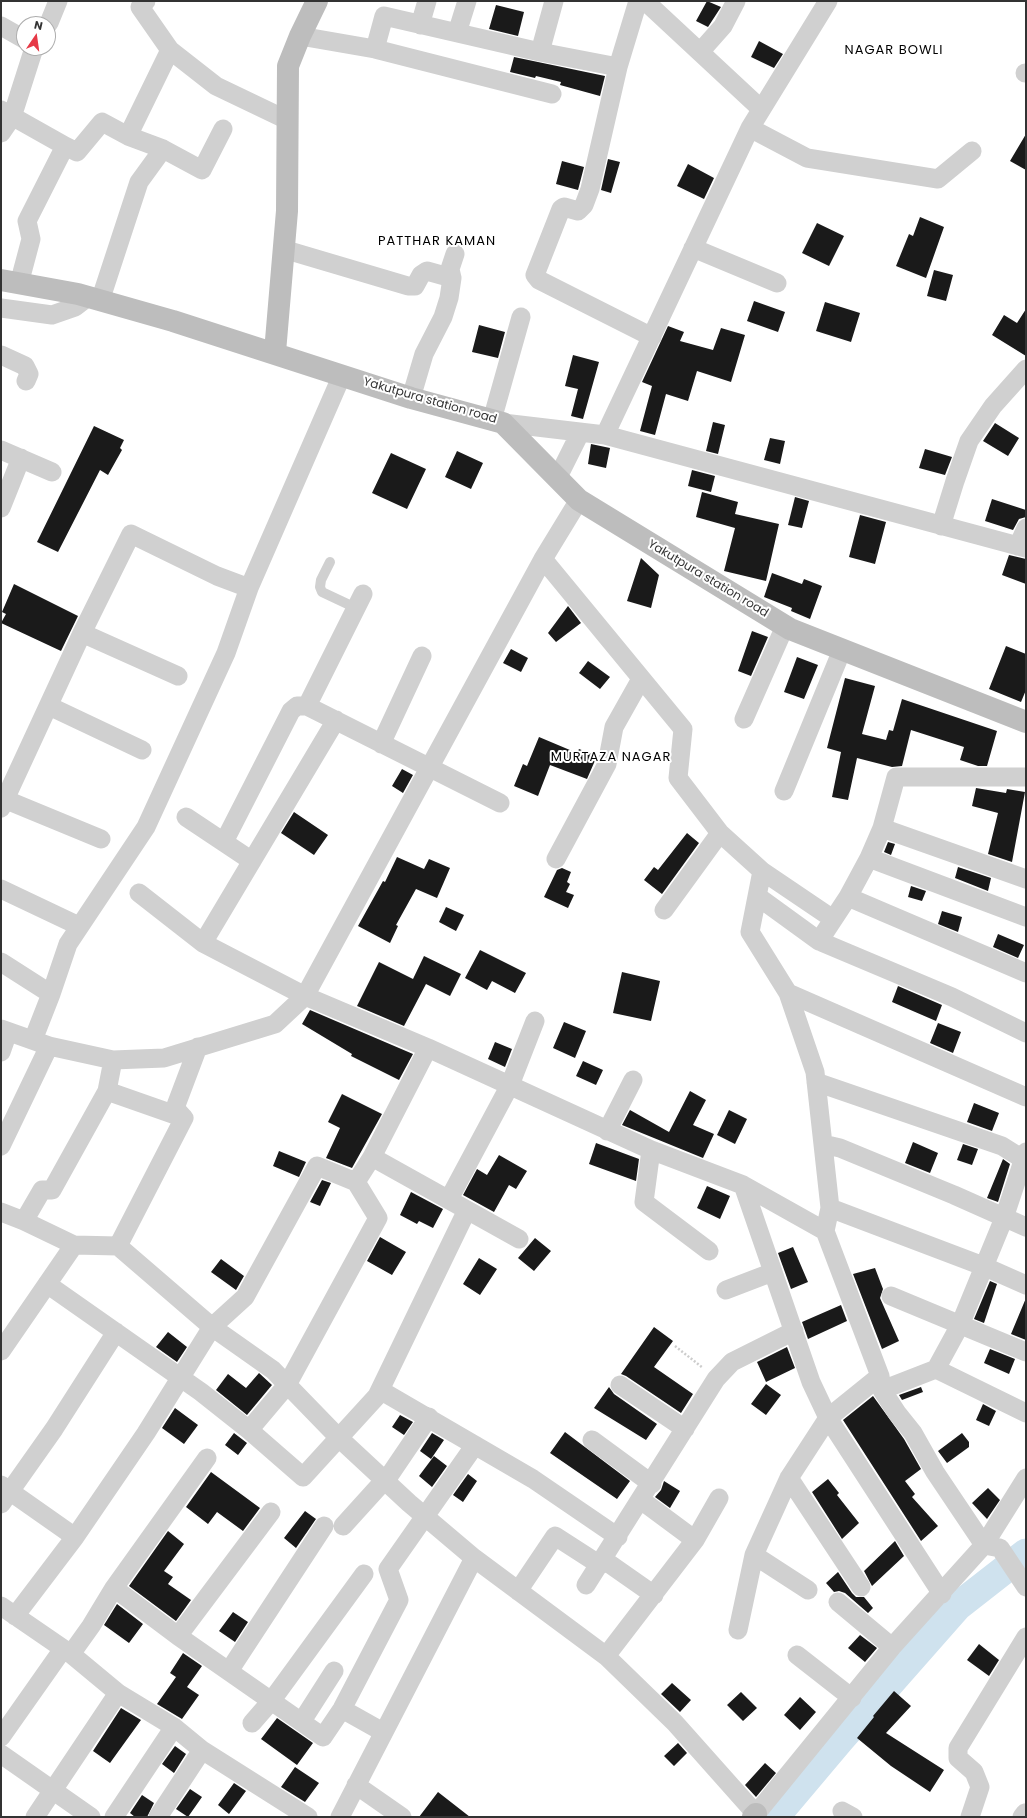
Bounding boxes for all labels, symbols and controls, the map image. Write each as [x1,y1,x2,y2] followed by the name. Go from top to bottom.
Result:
[16,16,56,56] north arrow
[33,17,44,34] text: N
[845,43,943,59] district label: NAGAR BOWLI
[378,234,496,250] district label: PATTHAR KAMAN
[362,375,498,427] street label: Yakutpura station road
[645,537,771,621] street label: Yakutpura station road
[551,750,671,766] district label: MURTAZA NAGAR

